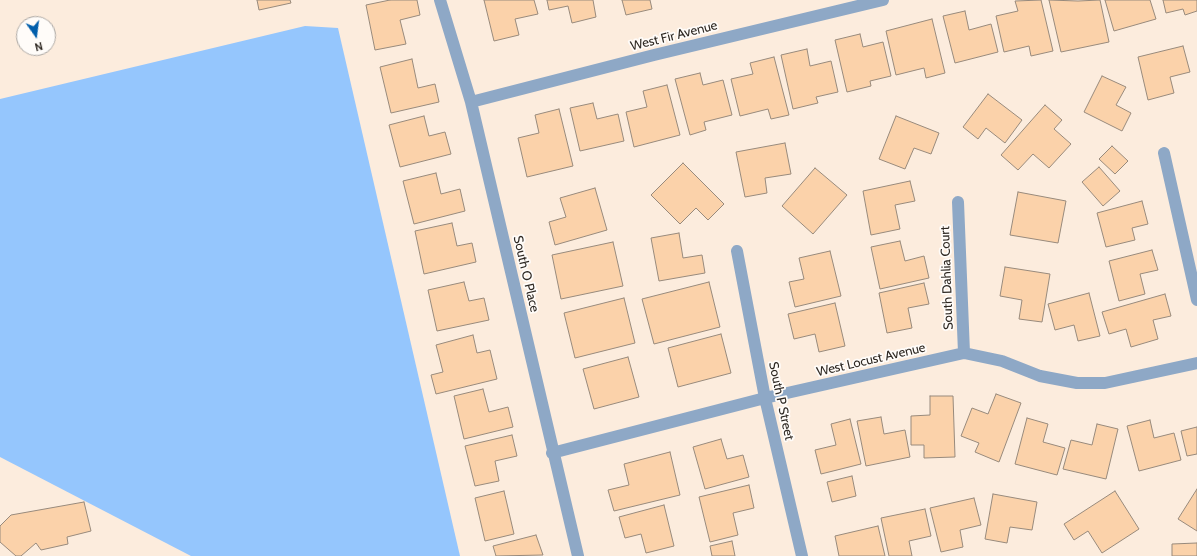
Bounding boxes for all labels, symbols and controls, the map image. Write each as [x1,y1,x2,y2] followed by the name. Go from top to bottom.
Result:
[16,16,56,56] north arrow
[629,18,719,54] street label: West Fir Avenue
[33,39,44,54] text: N
[937,226,957,330] street label: South Dahlia Court
[510,234,542,314] street label: South O Place
[815,340,927,380] street label: West Locust Avenue
[765,360,797,442] street label: South P Street

